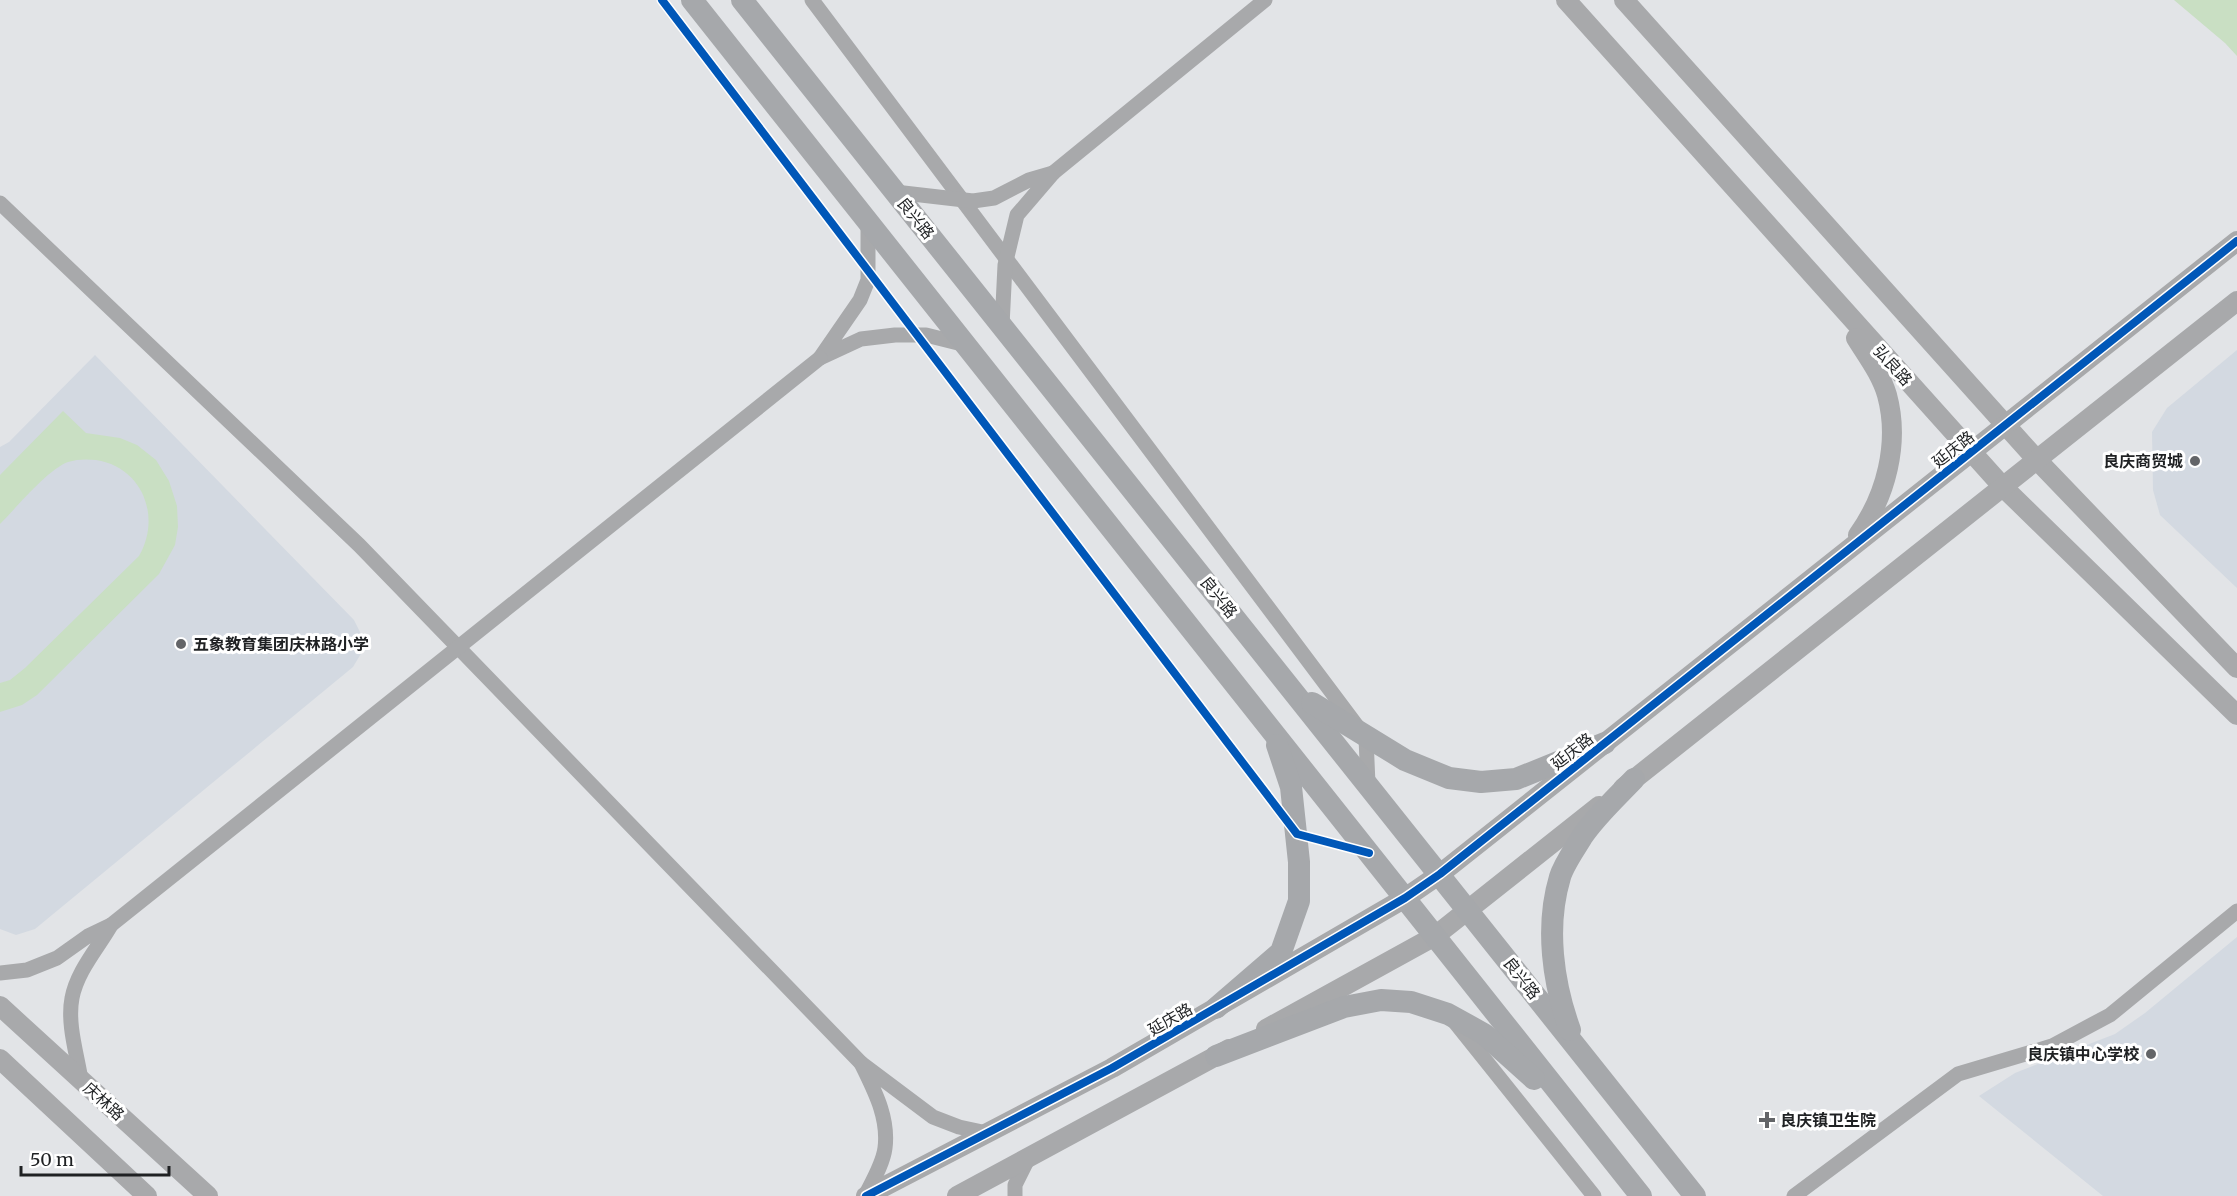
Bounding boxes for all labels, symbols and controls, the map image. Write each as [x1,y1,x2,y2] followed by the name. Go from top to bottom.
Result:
[893,193,939,243] street label: 良兴路
[1870,340,1916,390] street label: 弘良路
[1928,426,1978,472] street label: 延庆路
[2103,451,2183,471] place label: 良庆商贸城
[2188,454,2202,468] marker: 良庆商贸城
[1196,572,1242,622] street label: 良兴路
[193,634,369,654] place label: 五象教育集团庆林路小学
[174,637,188,651] marker: 五象教育集团庆林路小学
[1547,728,1597,774] street label: 延庆路
[1499,953,1545,1003] street label: 良兴路
[1144,998,1196,1040] street label: 延庆路
[2027,1044,2140,1064] place label: 良庆镇中心学校
[2144,1047,2158,1061] marker: 良庆镇中心学校
[79,1078,129,1124] street label: 庆林路
[1780,1110,1876,1130] place label: 良庆镇卫生院
[1758,1111,1776,1129] marker: 良庆镇卫生院
[21,1139,170,1177] scale bar
[30,1148,74,1171] text: 50 m

